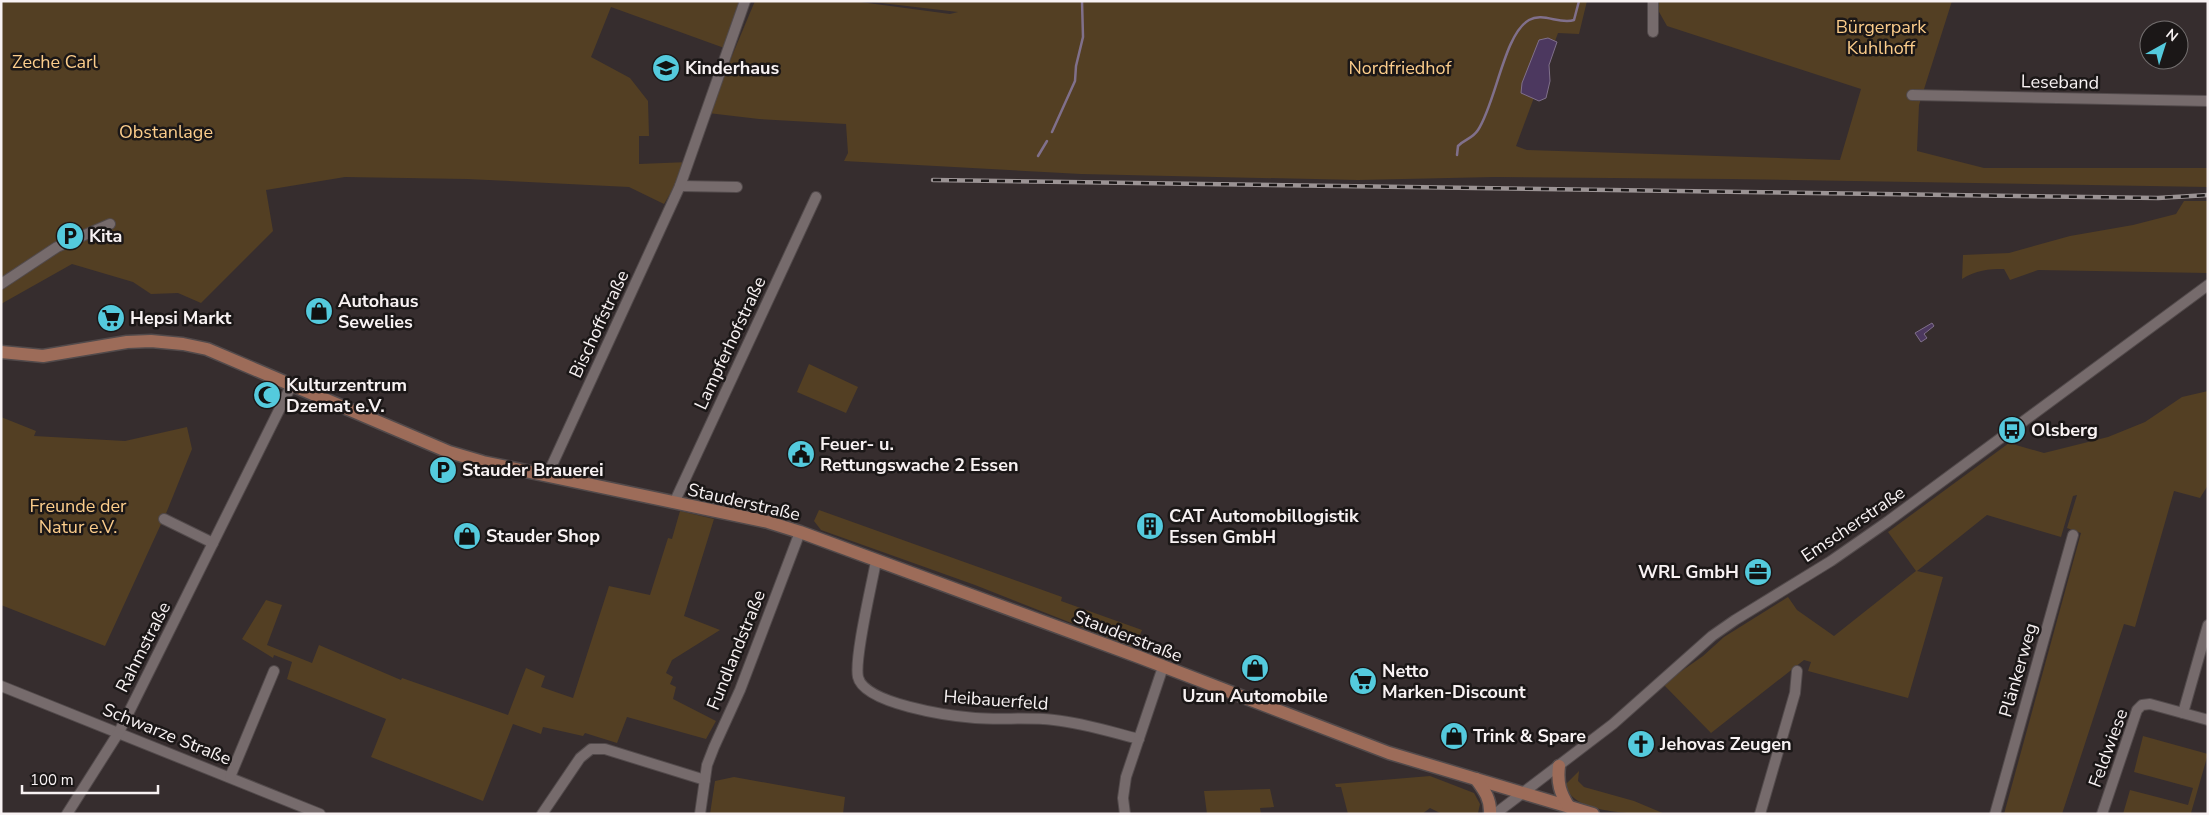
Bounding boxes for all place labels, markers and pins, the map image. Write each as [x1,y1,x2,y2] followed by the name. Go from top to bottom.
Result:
[651,53,681,83] school or university icon: Kinderhaus
[685,56,779,80] place label: Kinderhaus
[55,221,85,251] parking icon: Kita
[89,224,122,248] place label: Kita
[338,289,419,334] place label: Autohaus Sewelies
[304,296,334,326] shop icon: Autohaus Sewelies
[96,303,126,333] supermarket icon: Hepsi Markt
[130,306,232,330] place label: Hepsi Markt
[286,373,407,418] place label: Kulturzentrum Dzemat e.V.
[252,380,282,410] mosque icon: Kulturzentrum Dzemat e.V.
[1997,415,2027,445] bus stop icon: Olsberg
[2031,418,2098,442] place label: Olsberg
[820,432,1018,477] place label: Feuer- u. Rettungswache 2 Essen
[786,439,816,469] public building icon: Feuer- u. Rettungswache 2 Essen
[428,455,458,485] parking icon: Stauder Brauerei
[462,458,604,482] place label: Stauder Brauerei
[1169,504,1359,549] place label: CAT Automobillogistik Essen GmbH
[1135,511,1165,541] building icon: CAT Automobillogistik Essen GmbH
[452,521,482,551] shop icon: Stauder Shop
[486,524,600,548] place label: Stauder Shop
[1743,557,1773,587] office icon: WRL GmbH
[1638,560,1739,584] place label: WRL GmbH
[1240,653,1270,683] shop icon: Uzun Automobile
[1382,659,1526,704] place label: Netto Marken-Discount
[1348,666,1378,696] supermarket icon: Netto Marken-Discount
[1182,684,1328,708] place label: Uzun Automobile
[1439,721,1469,751] shop icon: Trink & Spare
[1473,724,1586,748] place label: Trink & Spare
[1626,729,1656,759] church icon: Jehovas Zeugen
[1659,732,1792,756] place label: Jehovas Zeugen

